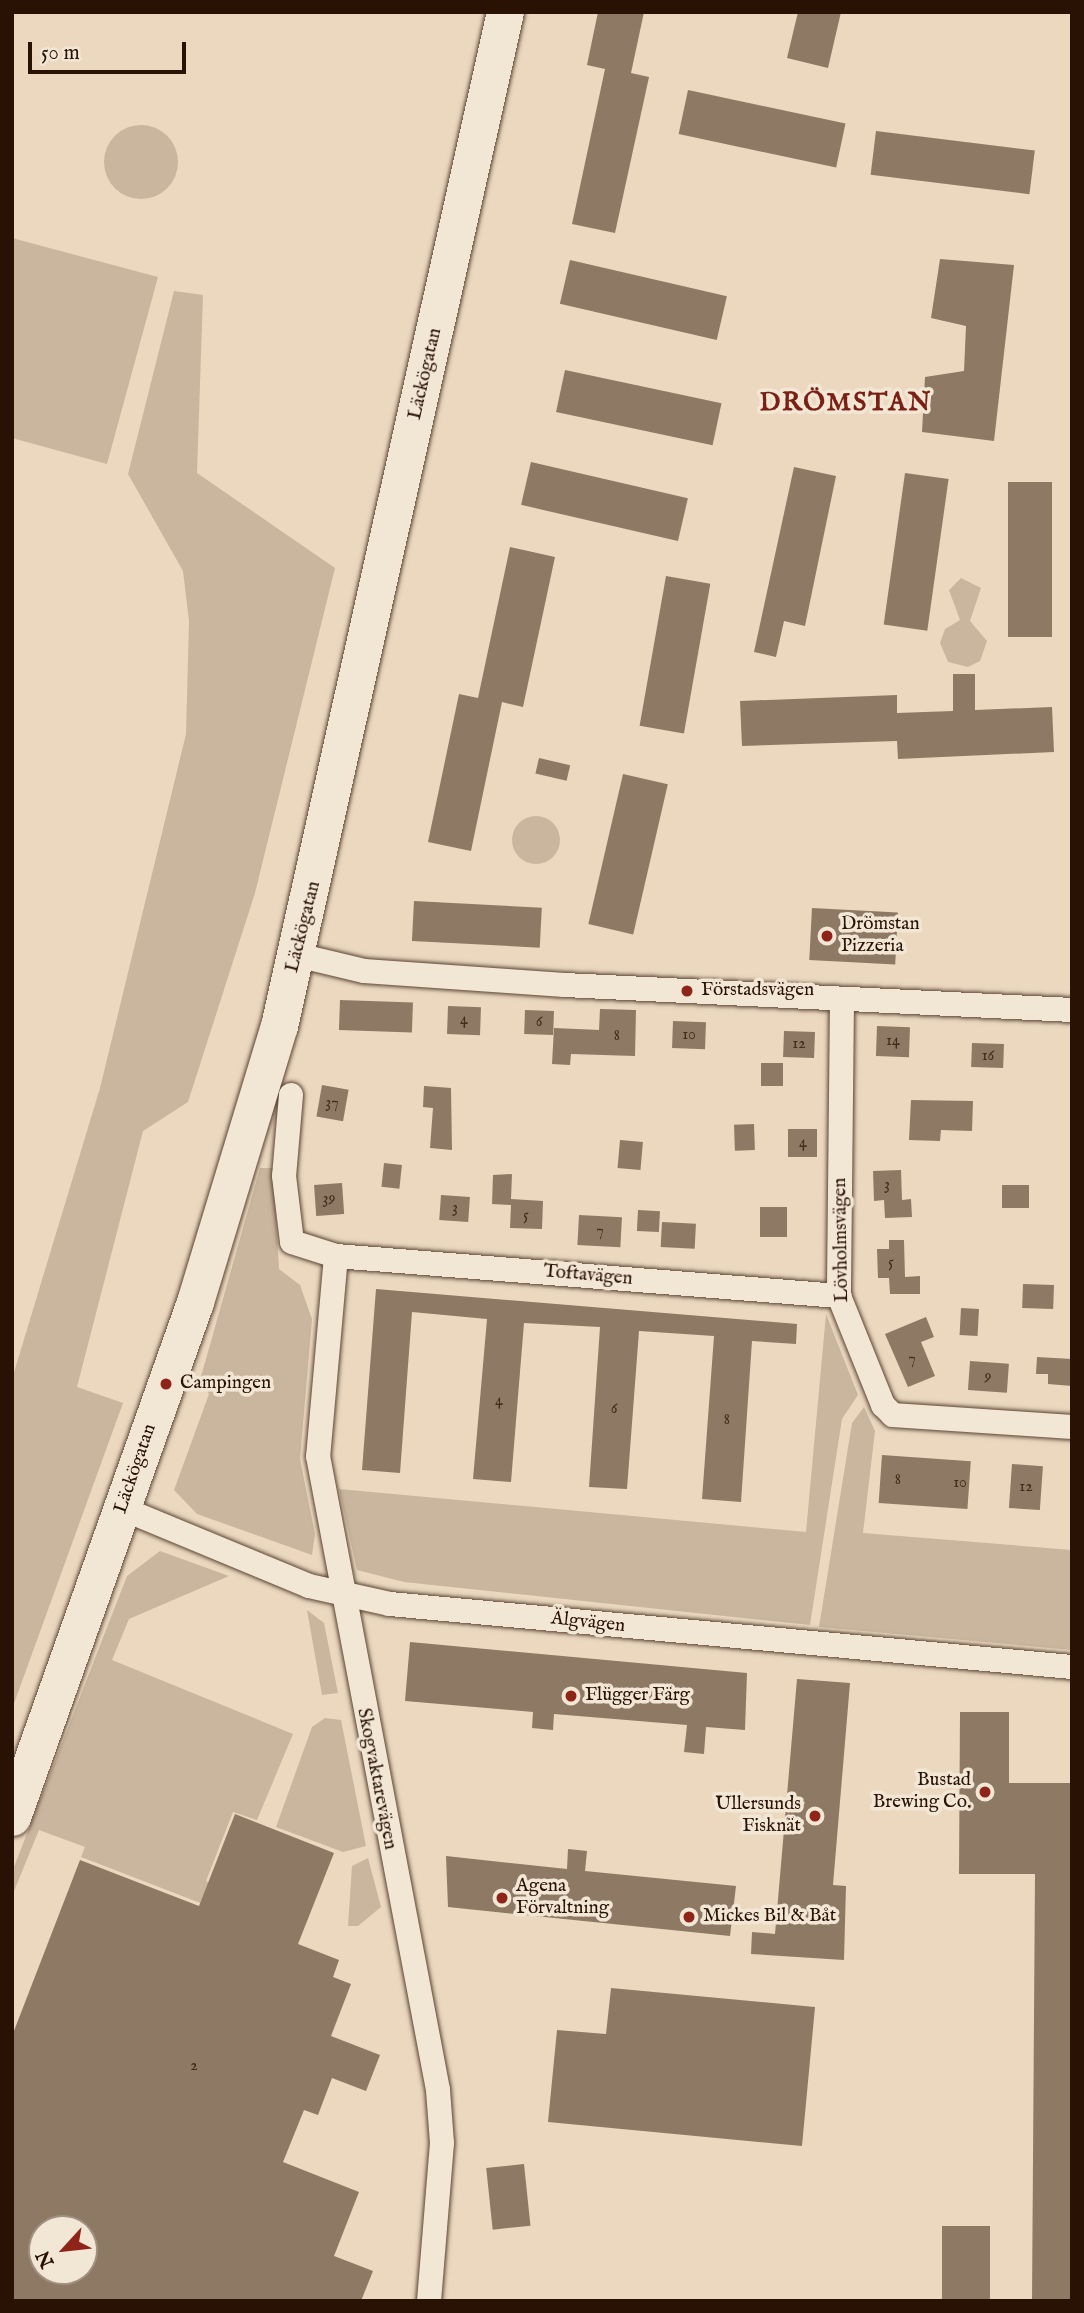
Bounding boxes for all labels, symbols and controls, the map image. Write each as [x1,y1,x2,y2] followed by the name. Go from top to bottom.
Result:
[32,28,189,72] scale bar
[41,40,80,67] text: 50 m
[404,326,448,422] street label: Läckögatan
[760,387,932,419] district label: DRÖMSTAN
[282,879,326,975] street label: Läckögatan
[841,914,920,958] place label: Drömstan Pizzeria
[819,928,835,944] marker: Drömstan Pizzeria
[701,980,814,1002] place label: Förstadsvägen
[679,983,695,999] marker: Förstadsvägen
[460,1010,468,1030] house number: 4
[536,1012,542,1032] house number: 6
[682,1025,696,1045] house number: 10
[614,1026,620,1046] house number: 8
[886,1031,900,1051] house number: 14
[792,1034,806,1054] house number: 12
[982,1046,994,1066] house number: 16
[325,1093,339,1113] house number: 37
[799,1133,807,1153] house number: 4
[884,1175,890,1195] house number: 3
[830,1178,854,1302] street label: Lövholmsvägen
[323,1189,335,1209] house number: 39
[452,1198,458,1218] house number: 3
[523,1206,529,1226] house number: 5
[596,1221,604,1241] house number: 7
[888,1253,894,1273] house number: 5
[542,1261,634,1291] street label: Toftavägen
[908,1349,916,1369] house number: 7
[985,1367,991,1387] house number: 9
[180,1373,271,1395] place label: Campingen
[158,1376,174,1392] marker: Campingen
[495,1391,503,1411] house number: 4
[611,1399,617,1419] house number: 6
[724,1410,730,1430] house number: 8
[110,1421,162,1517] street label: Läckögatan
[895,1470,901,1490] house number: 8
[953,1473,967,1493] house number: 10
[1019,1477,1033,1497] house number: 12
[550,1608,626,1638] street label: Älgvägen
[585,1685,690,1707] place label: Flügger Färg
[563,1688,579,1704] marker: Flügger Färg
[351,1706,401,1852] street label: Skogvaktarevägen
[873,1770,971,1814] place label: Bustad Brewing Co.
[977,1784,993,1800] marker: Bustad Brewing Co.
[715,1794,801,1838] place label: Ullersunds Fisknät
[807,1808,823,1824] marker: Ullersunds Fisknät
[516,1876,609,1920] place label: Agena Förvaltning
[494,1890,510,1906] marker: Agena Förvaltning
[703,1906,836,1928] place label: Mickes Bil & Båt
[681,1909,697,1925] marker: Mickes Bil & Båt
[190,2056,198,2076] house number: 2
[28,2215,98,2285] north arrow
[32,2246,61,2271] text: N

